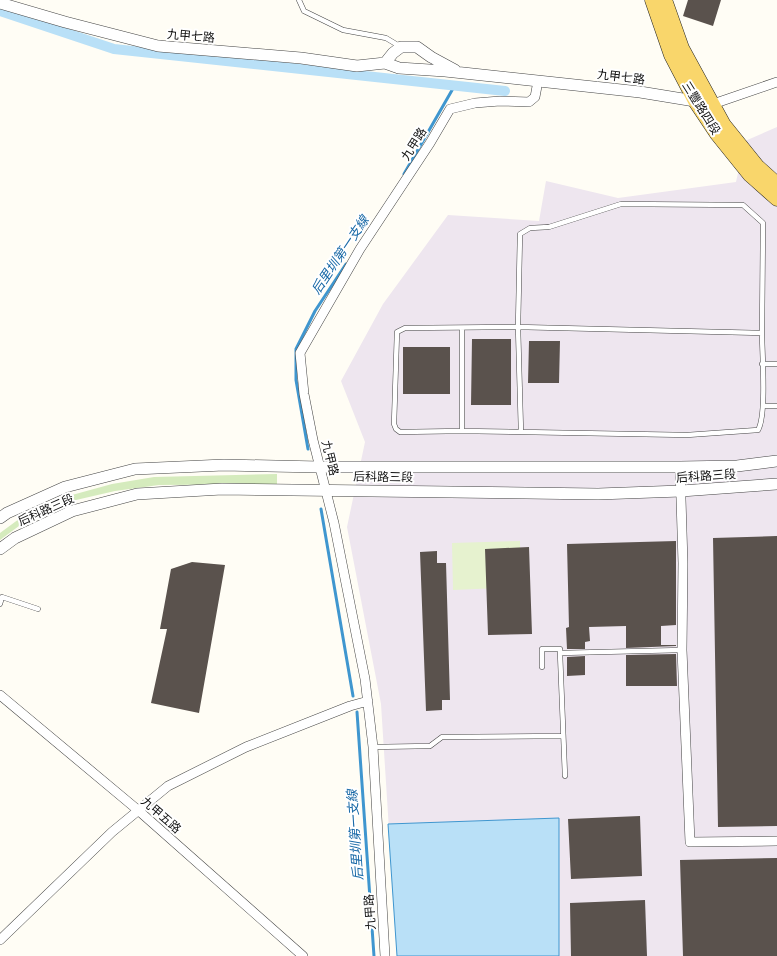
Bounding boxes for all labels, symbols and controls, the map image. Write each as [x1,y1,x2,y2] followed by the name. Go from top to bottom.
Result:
[166,27,216,45] street label: 九甲七路
[596,67,646,87] street label: 九甲七路
[679,79,723,137] street label: 三豐路四段
[399,125,429,163] street label: 九甲路
[308,211,373,297] water label: 后里圳第一支線
[319,439,341,477] street label: 九甲路
[676,467,736,485] street label: 后科路三段
[353,469,413,485] street label: 后科路三段
[16,491,76,529] street label: 后科路三段
[344,787,366,881] water label: 后里圳第一支線
[138,794,184,836] street label: 九甲五路
[362,894,378,930] street label: 九甲路

